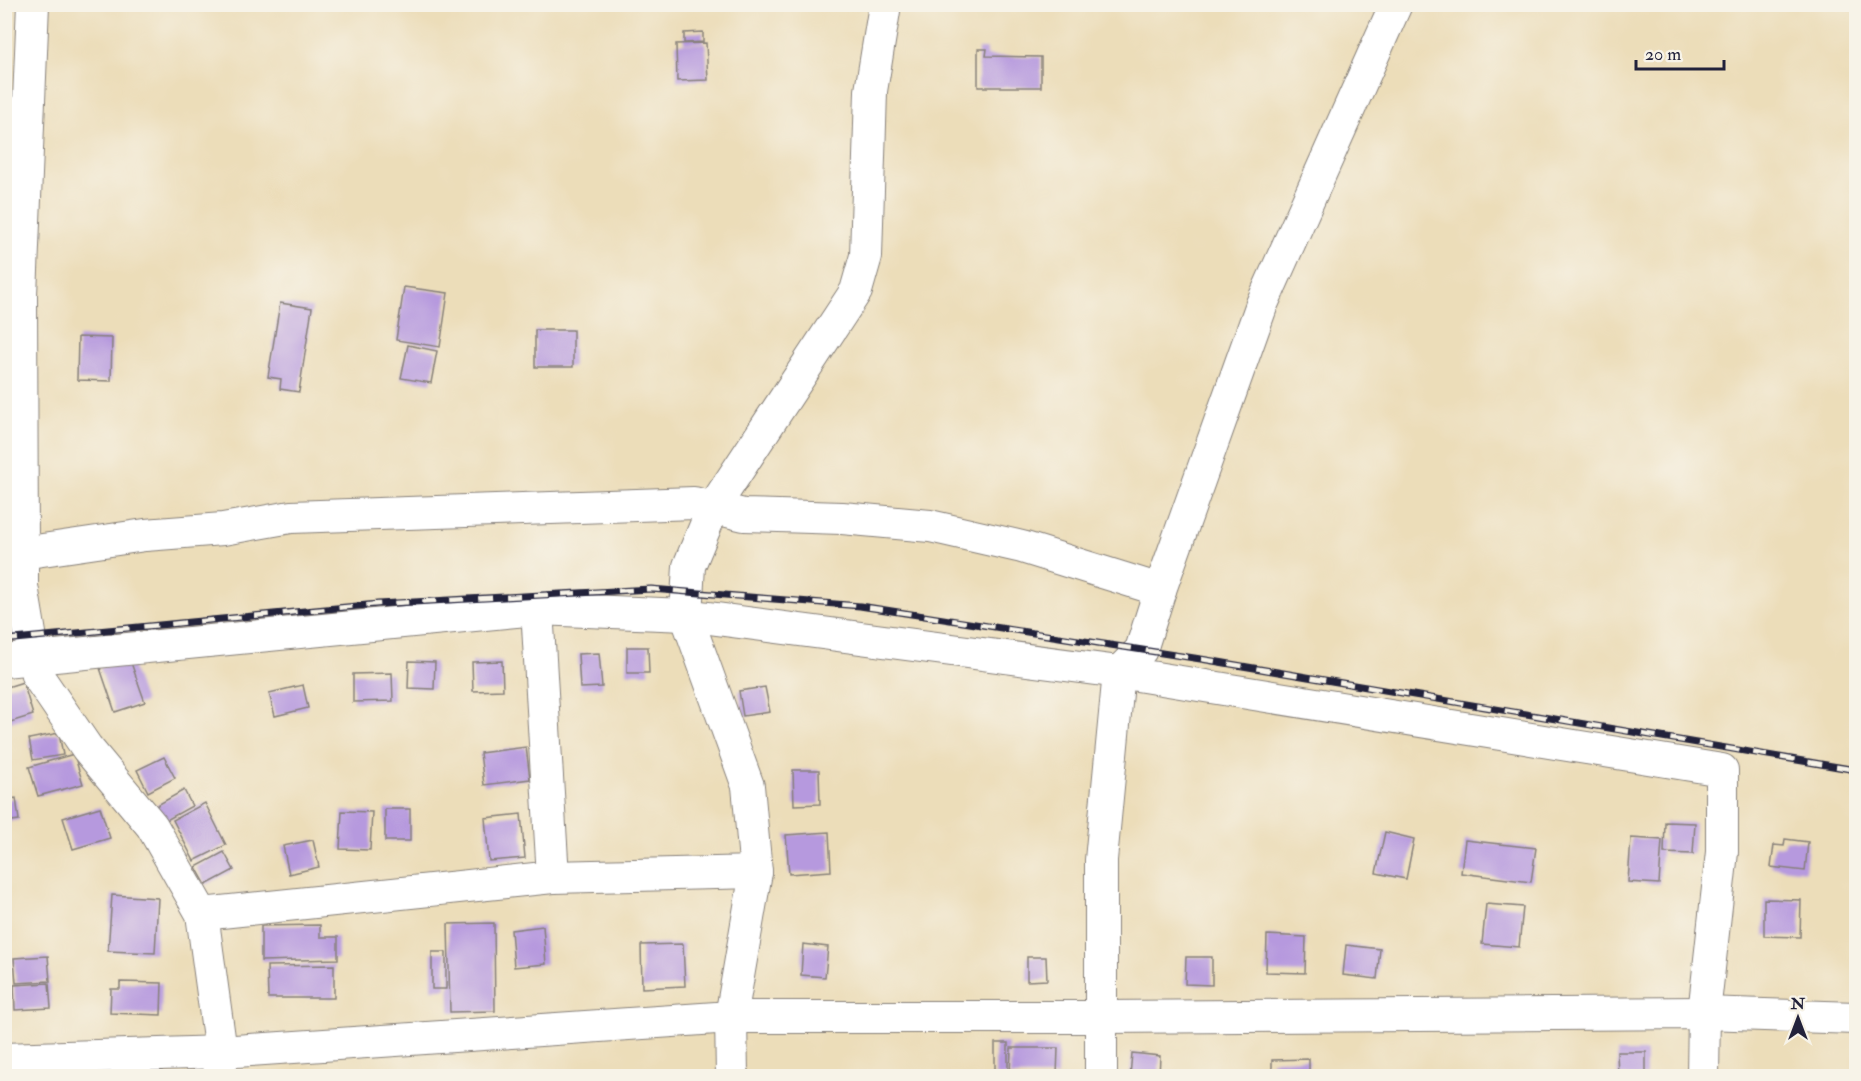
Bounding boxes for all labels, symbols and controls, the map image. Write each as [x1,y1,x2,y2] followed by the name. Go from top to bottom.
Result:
[1636,33,1724,71] scale bar
[1645,43,1681,66] text: 20 m
[1768,988,1828,1048] north arrow
[1790,994,1806,1014] text: N

